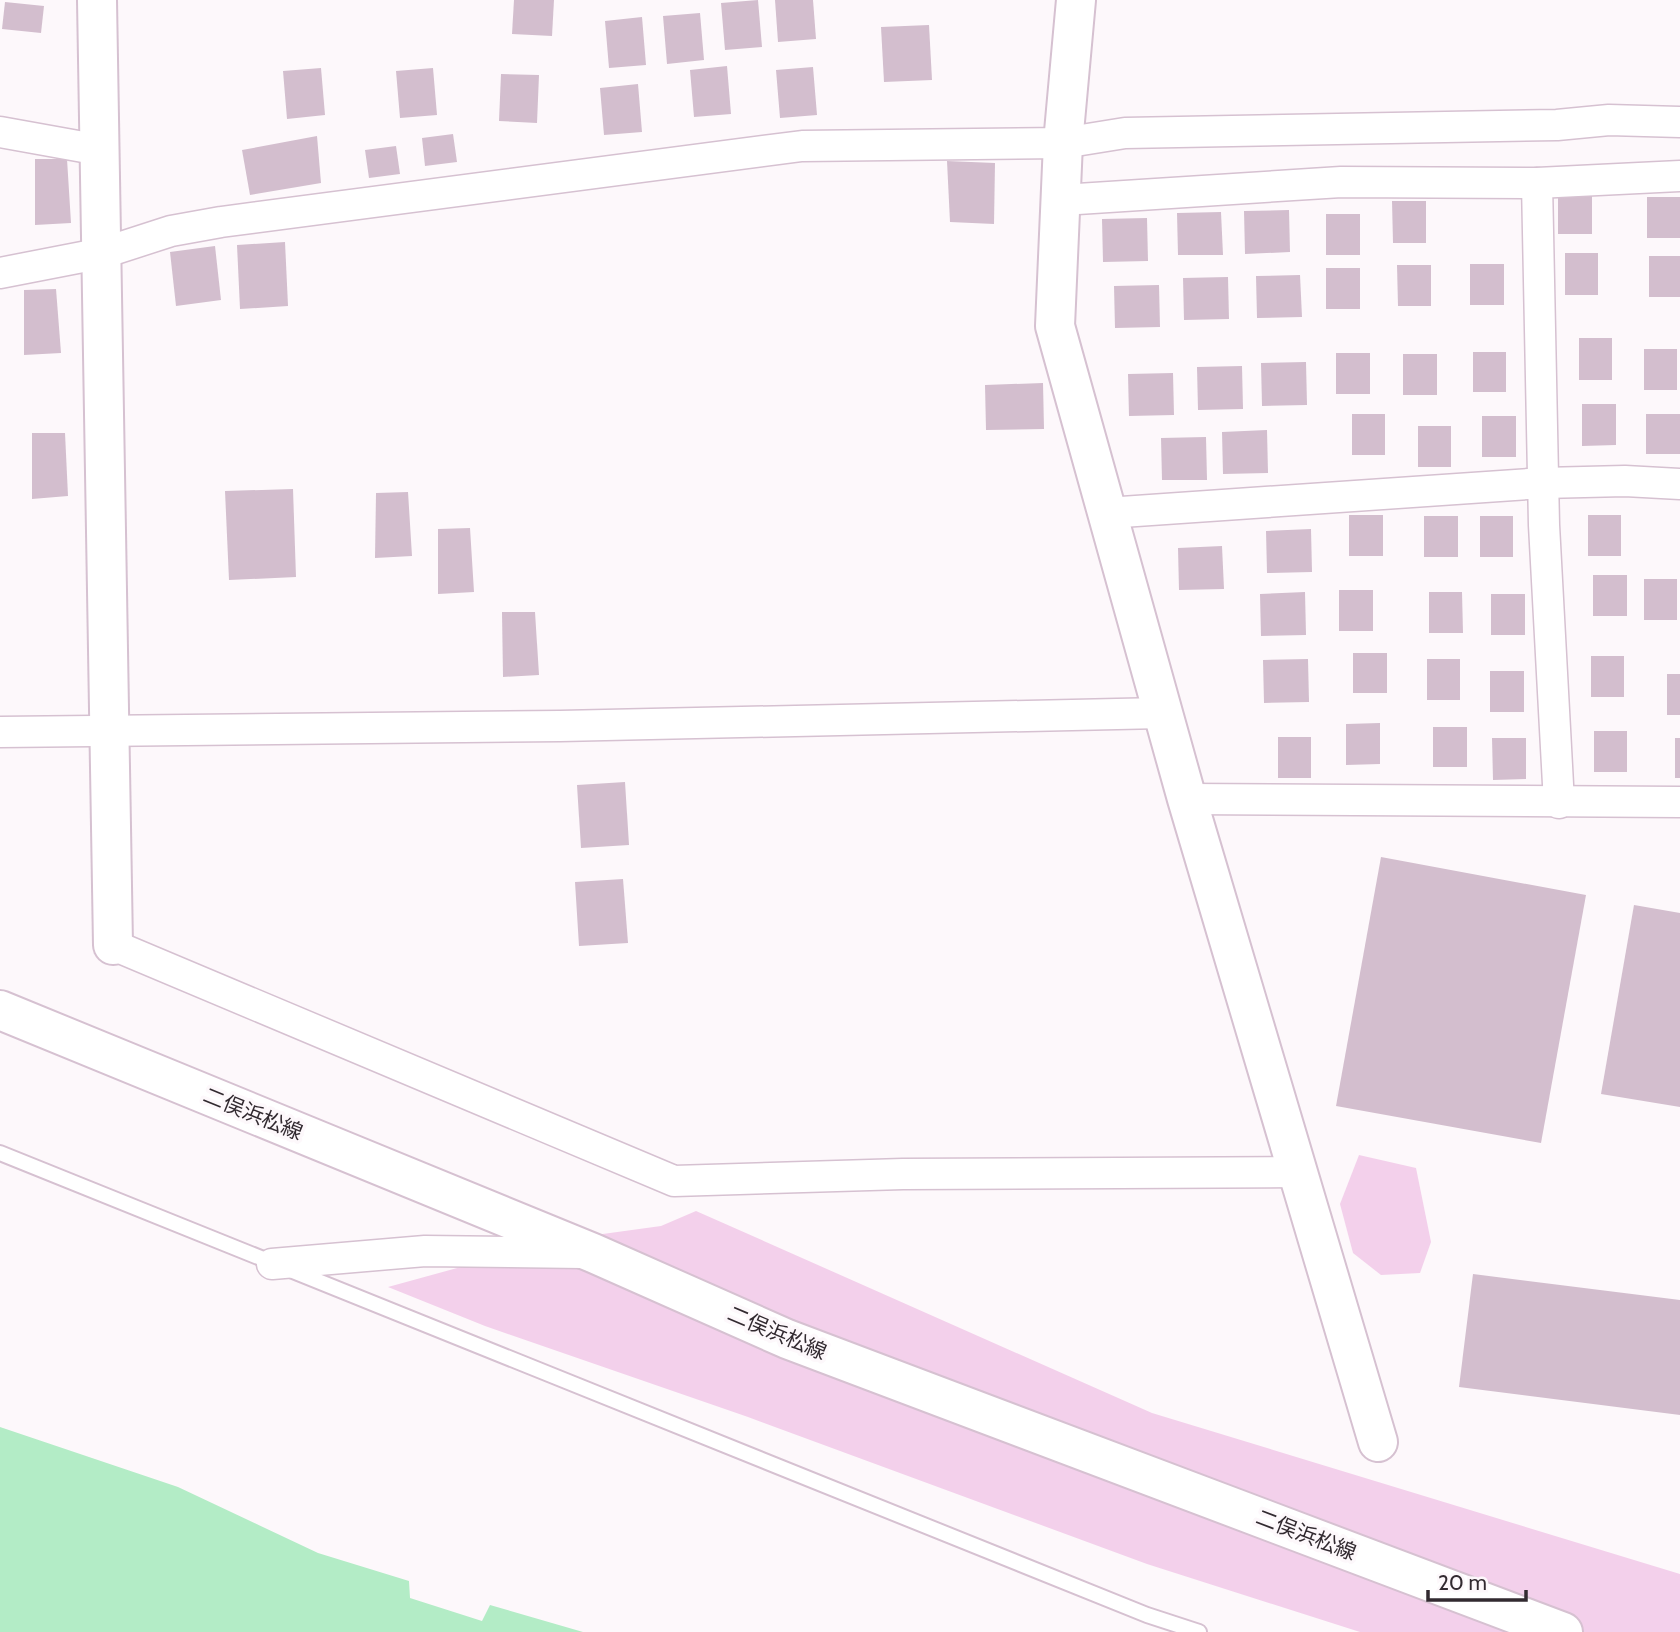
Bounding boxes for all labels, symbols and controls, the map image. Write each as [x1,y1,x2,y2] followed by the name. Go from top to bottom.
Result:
[200,1082,307,1145] street label: 二俣浜松線
[724,1301,830,1365] street label: 二俣浜松線
[1253,1504,1360,1565] street label: 二俣浜松線
[1428,1558,1526,1602] scale bar
[1438,1570,1487,1595] text: 20 m

